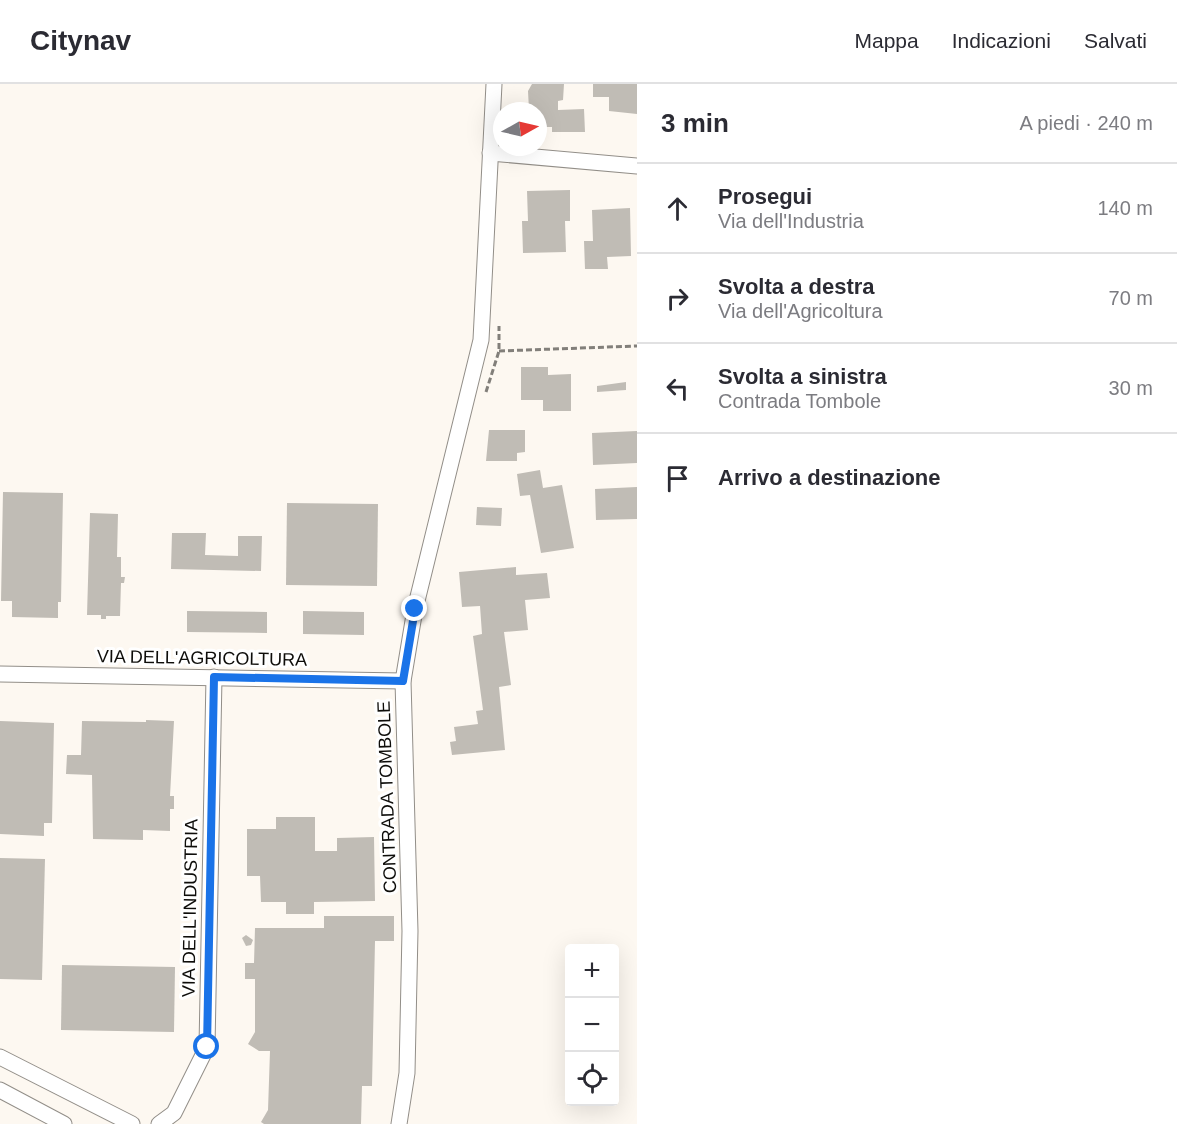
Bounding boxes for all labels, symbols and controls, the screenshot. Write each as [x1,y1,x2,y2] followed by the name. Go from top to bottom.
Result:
[30,25,131,56] text: Citynav
[855,29,919,52] text: Mappa
[952,29,1051,52] text: Indicazioni
[1084,29,1147,52] text: Salvati
[493,102,547,156] north arrow
[661,108,729,138] text: 3 min
[1020,112,1153,134] text: A piedi · 240 m
[718,184,812,209] text: Prosegui
[661,192,694,225] icon: ahead
[1097,197,1153,219] text: 140 m
[718,210,864,232] text: Via dell'Industria
[718,274,875,299] text: Svolta a destra
[661,282,694,315] icon: right
[1109,287,1153,309] text: 70 m
[718,300,883,322] text: Via dell'Agricoltura
[718,364,887,389] text: Svolta a sinistra
[661,372,694,405] icon: left
[1109,377,1153,399] text: 30 m
[718,390,881,412] text: Contrada Tombole
[661,462,694,495] icon: arrive
[718,465,941,490] text: Arrivo a destinazione
[401,595,427,621] route end
[97,646,307,670] street label: VIA DELL'AGRICOLTURA
[374,701,400,893] street label: CONTRADA TOMBOLE
[178,819,202,997] street label: VIA DELL'INDUSTRIA
[565,944,619,1106] map controls
[565,944,619,998] button: +
[565,998,619,1052] button: −
[193,1033,219,1059] route start
[565,1052,619,1106] button: locate

